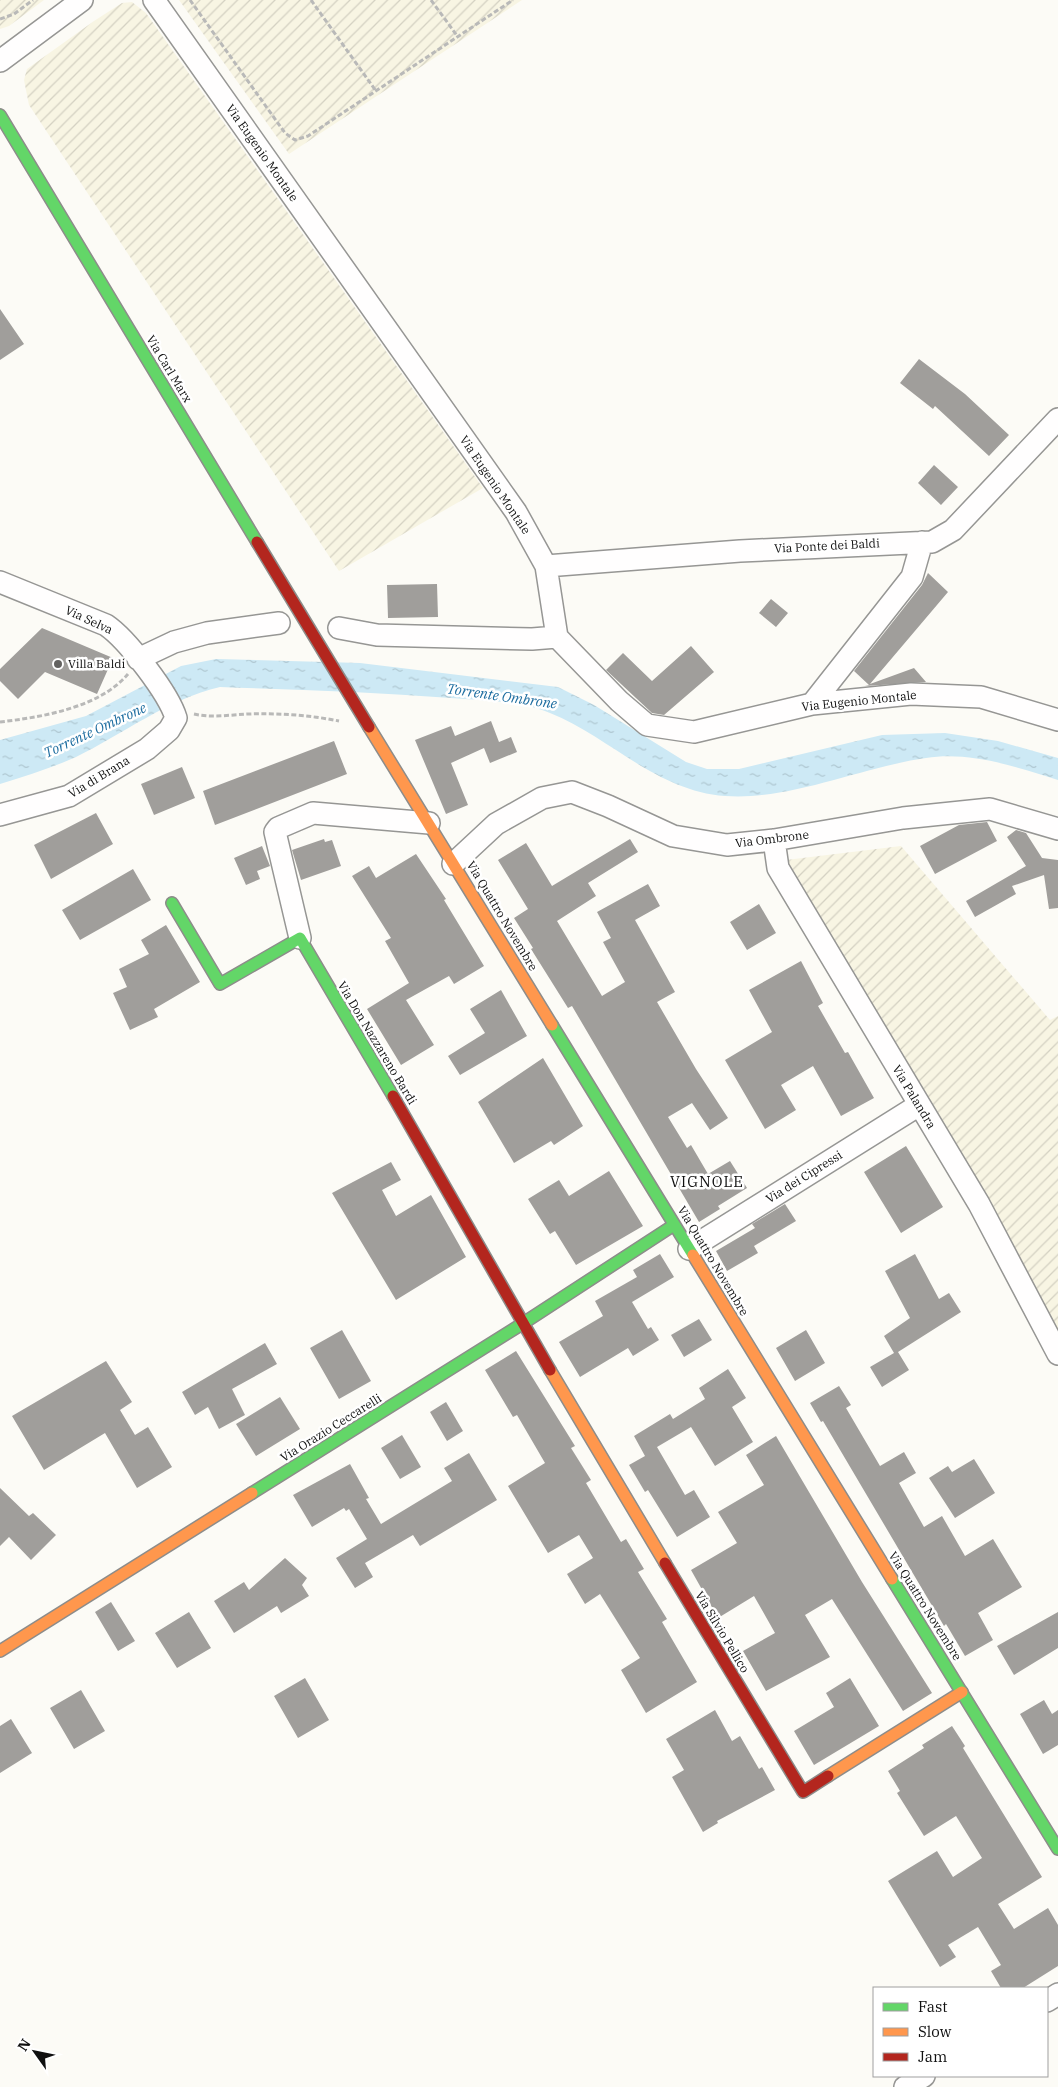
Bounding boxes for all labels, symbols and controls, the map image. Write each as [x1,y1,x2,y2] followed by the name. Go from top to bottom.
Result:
[223,101,302,204] street label: Via Eugenio Montale
[143,332,196,405] street label: Via Carl Marx
[457,433,534,537] street label: Via Eugenio Montale
[774,535,880,556] street label: Via Ponte dei Baldi
[63,602,116,637] street label: Via Selva
[68,656,126,671] place label: Villa Baldi
[52,658,64,670] marker: Villa Baldi
[446,679,559,713] water label: Torrente Ombrone
[801,687,917,714] street label: Via Eugenio Montale
[41,698,150,762] water label: Torrente Ombrone
[65,752,132,801] street label: Via di Brana
[734,827,810,850] street label: Via Ombrone
[464,858,541,973] street label: Via Quattro Novembre
[335,978,420,1107] street label: Via Don Nazzareno Bardi
[890,1062,940,1132] street label: Via Palandra
[763,1147,845,1206] street label: Via dei Cipressi
[670,1172,744,1191] district label: VIGNOLE
[675,1203,752,1318] street label: Via Quattro Novembre
[277,1390,384,1465] street label: Via Orazio Ceccarelli
[886,1549,965,1663] street label: Via Quattro Novembre
[692,1588,753,1675] street label: Via Silvio Pellico
[873,1987,1048,2077] legend
[918,1997,948,2016] text: Fast
[918,2022,952,2041] text: Slow
[10,2027,60,2077] north arrow
[14,2035,35,2054] text: N
[918,2047,947,2066] text: Jam

